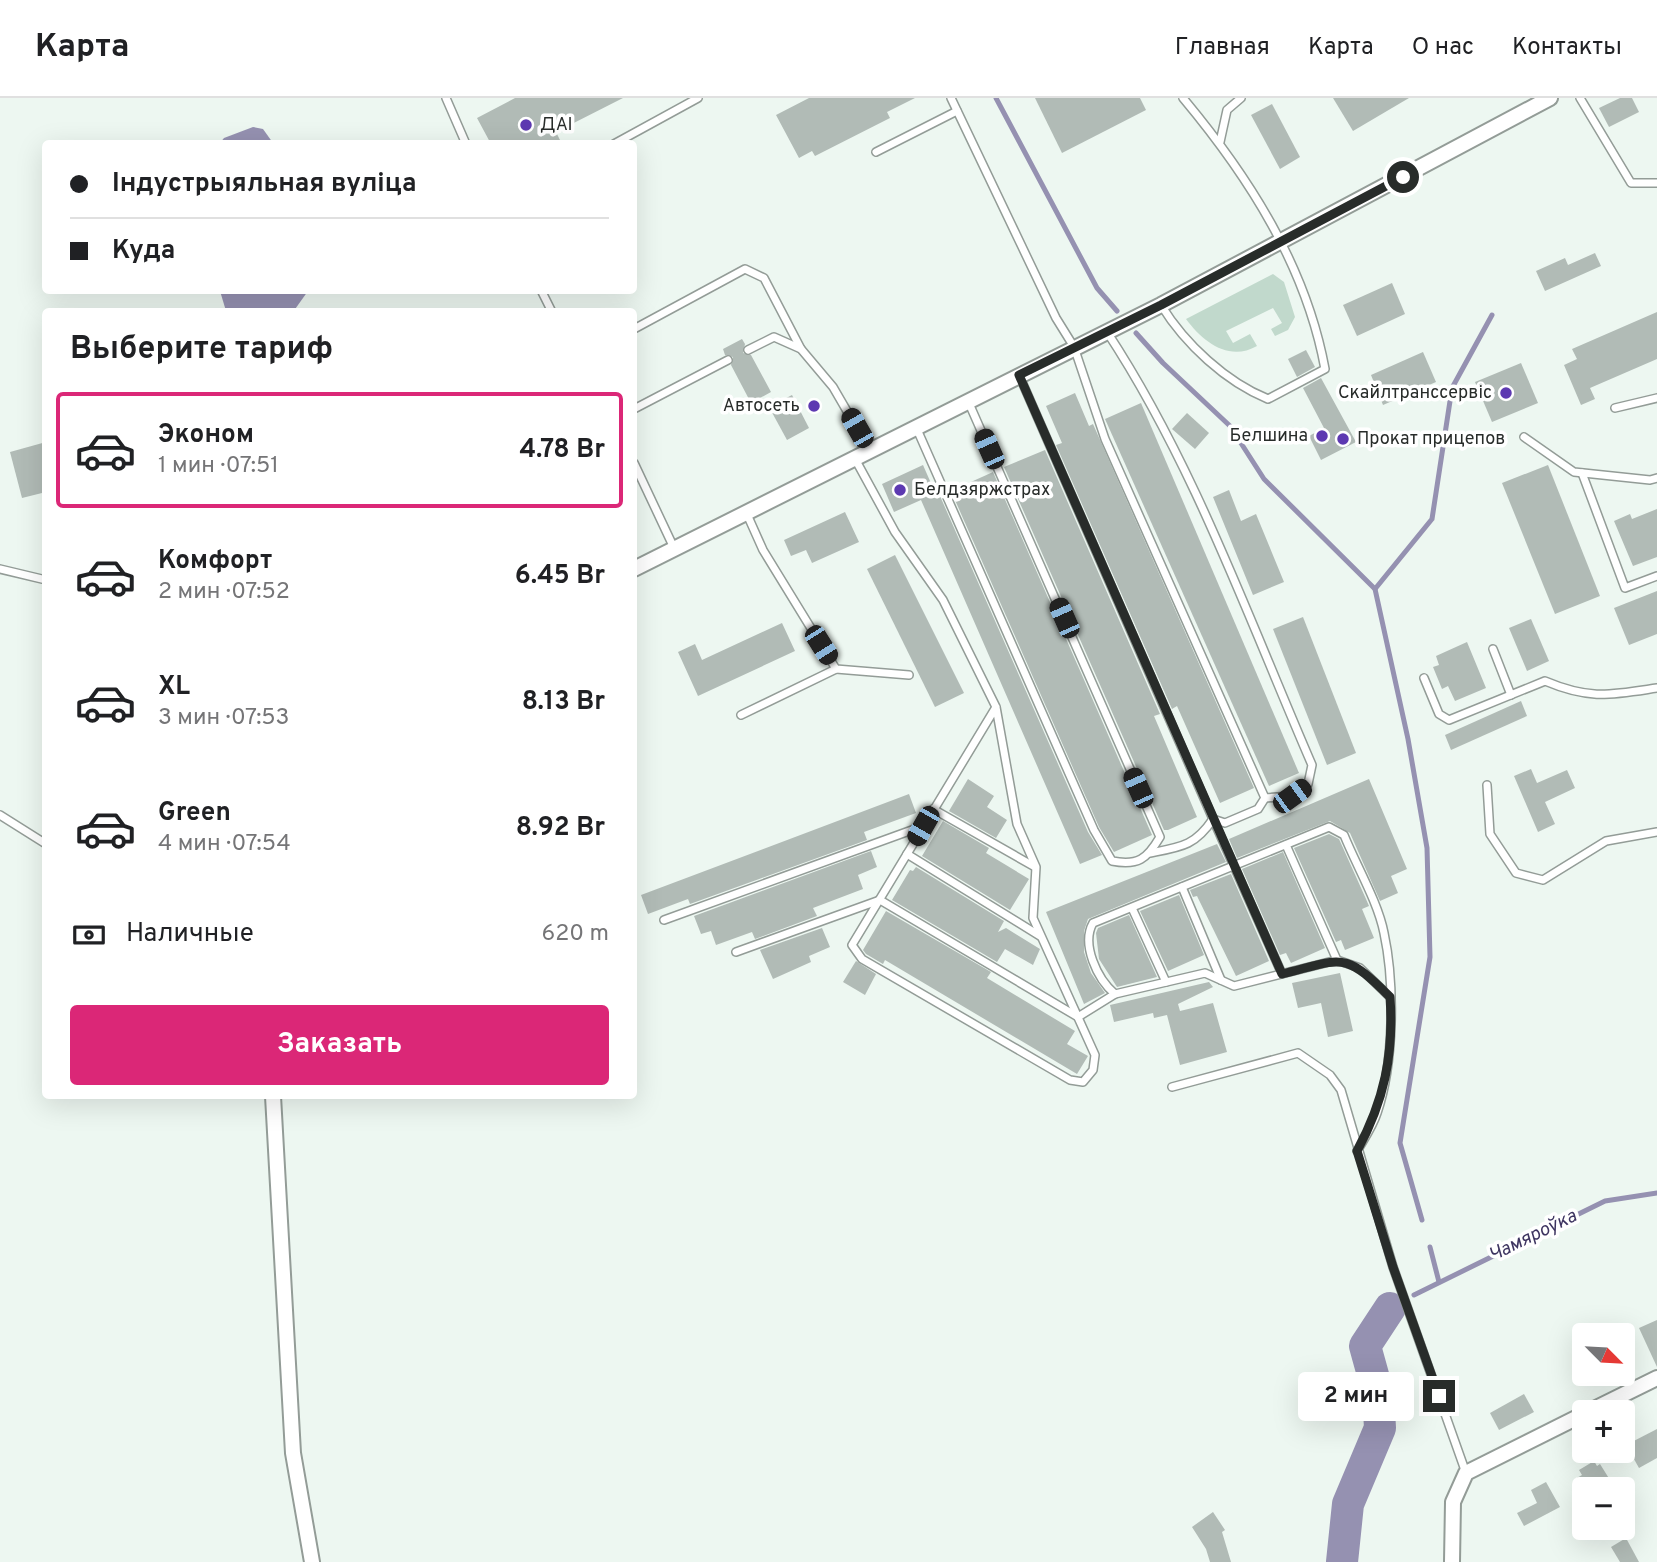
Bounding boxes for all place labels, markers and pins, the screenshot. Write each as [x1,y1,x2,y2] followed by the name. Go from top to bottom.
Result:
[540,114,573,137] place label: ДАІ
[518,117,534,133] marker: ДАІ
[1338,382,1492,405] place label: Скайлтранссервіс
[1498,385,1514,401] marker: Скайлтранссервіс
[723,395,800,418] place label: Автосеть
[806,398,822,414] marker: Автосеть
[1230,425,1308,448] place label: Белшина
[1314,428,1330,444] marker: Белшина
[1357,428,1505,451] place label: Прокат прицепов
[1335,431,1351,447] marker: Прокат прицепов
[914,479,1050,502] place label: Белдзяржстрах
[892,482,908,498] marker: Белдзяржстрах

